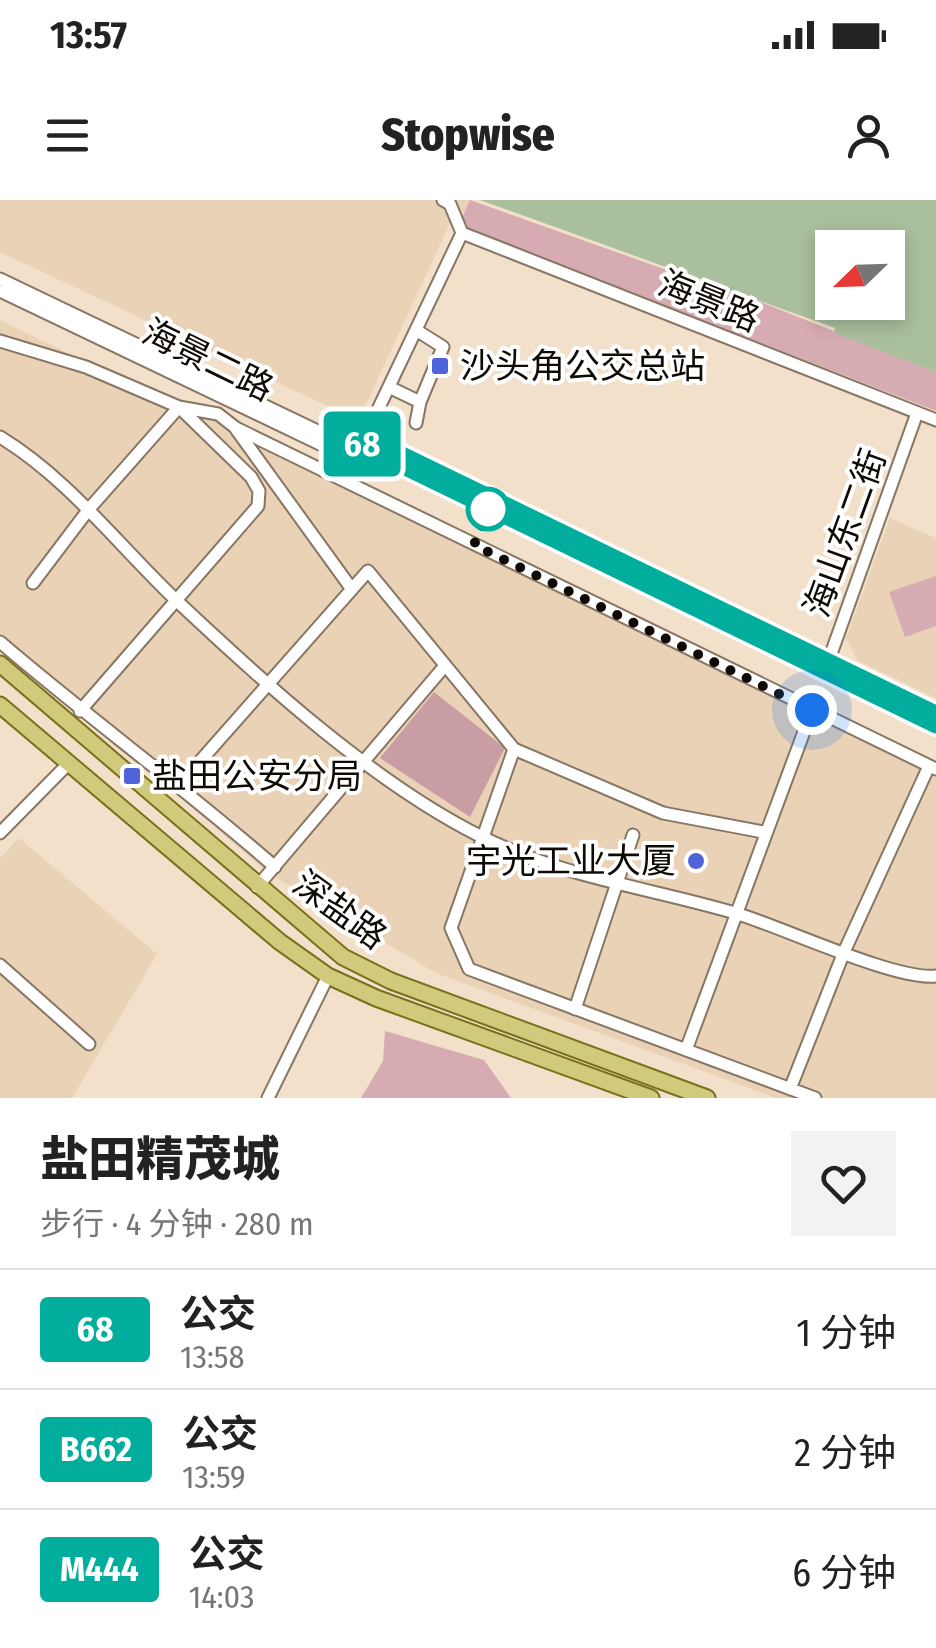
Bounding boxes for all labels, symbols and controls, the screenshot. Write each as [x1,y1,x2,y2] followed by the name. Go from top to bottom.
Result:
[50,12,127,58] text: 13:57
[40,108,95,163] icon: menu
[381,108,555,162] text: Stopwise
[841,108,896,163] icon: person
[815,230,905,320] north arrow
[815,230,905,320] map controls
[652,262,766,340] street label: 海景路
[136,310,280,410] street label: 海景二路
[460,345,705,387] place label: 沙头角公交总站
[429,355,451,377] marker: 沙头角公交总站
[317,412,407,476] line badge: 68
[344,423,380,465] text: 68
[795,444,895,622] street label: 海山东二街
[467,488,509,530] unlabelled marker
[787,685,837,735] your location
[152,755,362,797] place label: 盐田公安分局
[121,765,143,787] marker: 盐田公安分局
[466,840,676,882] place label: 宇光工业大厦
[685,850,707,872] marker: 宇光工业大厦
[285,862,395,958] street label: 深盐路
[40,1131,280,1189] text: 盐田精茂城
[791,1131,896,1236] button: heart
[40,1205,314,1243] text: 步行 · 4 分钟 · 280 m
[180,1291,256,1337] text: 公交
[77,1308,113,1350] text: 68
[796,1310,896,1356] text: 1 分钟
[180,1338,245,1376] text: 13:58
[182,1411,258,1457] text: 公交
[60,1428,132,1470] text: B662
[794,1430,896,1476] text: 2 分钟
[182,1458,246,1496] text: 13:59
[189,1531,265,1577] text: 公交
[60,1548,139,1590] text: M444
[792,1550,896,1596] text: 6 分钟
[189,1578,254,1616] text: 14:03

